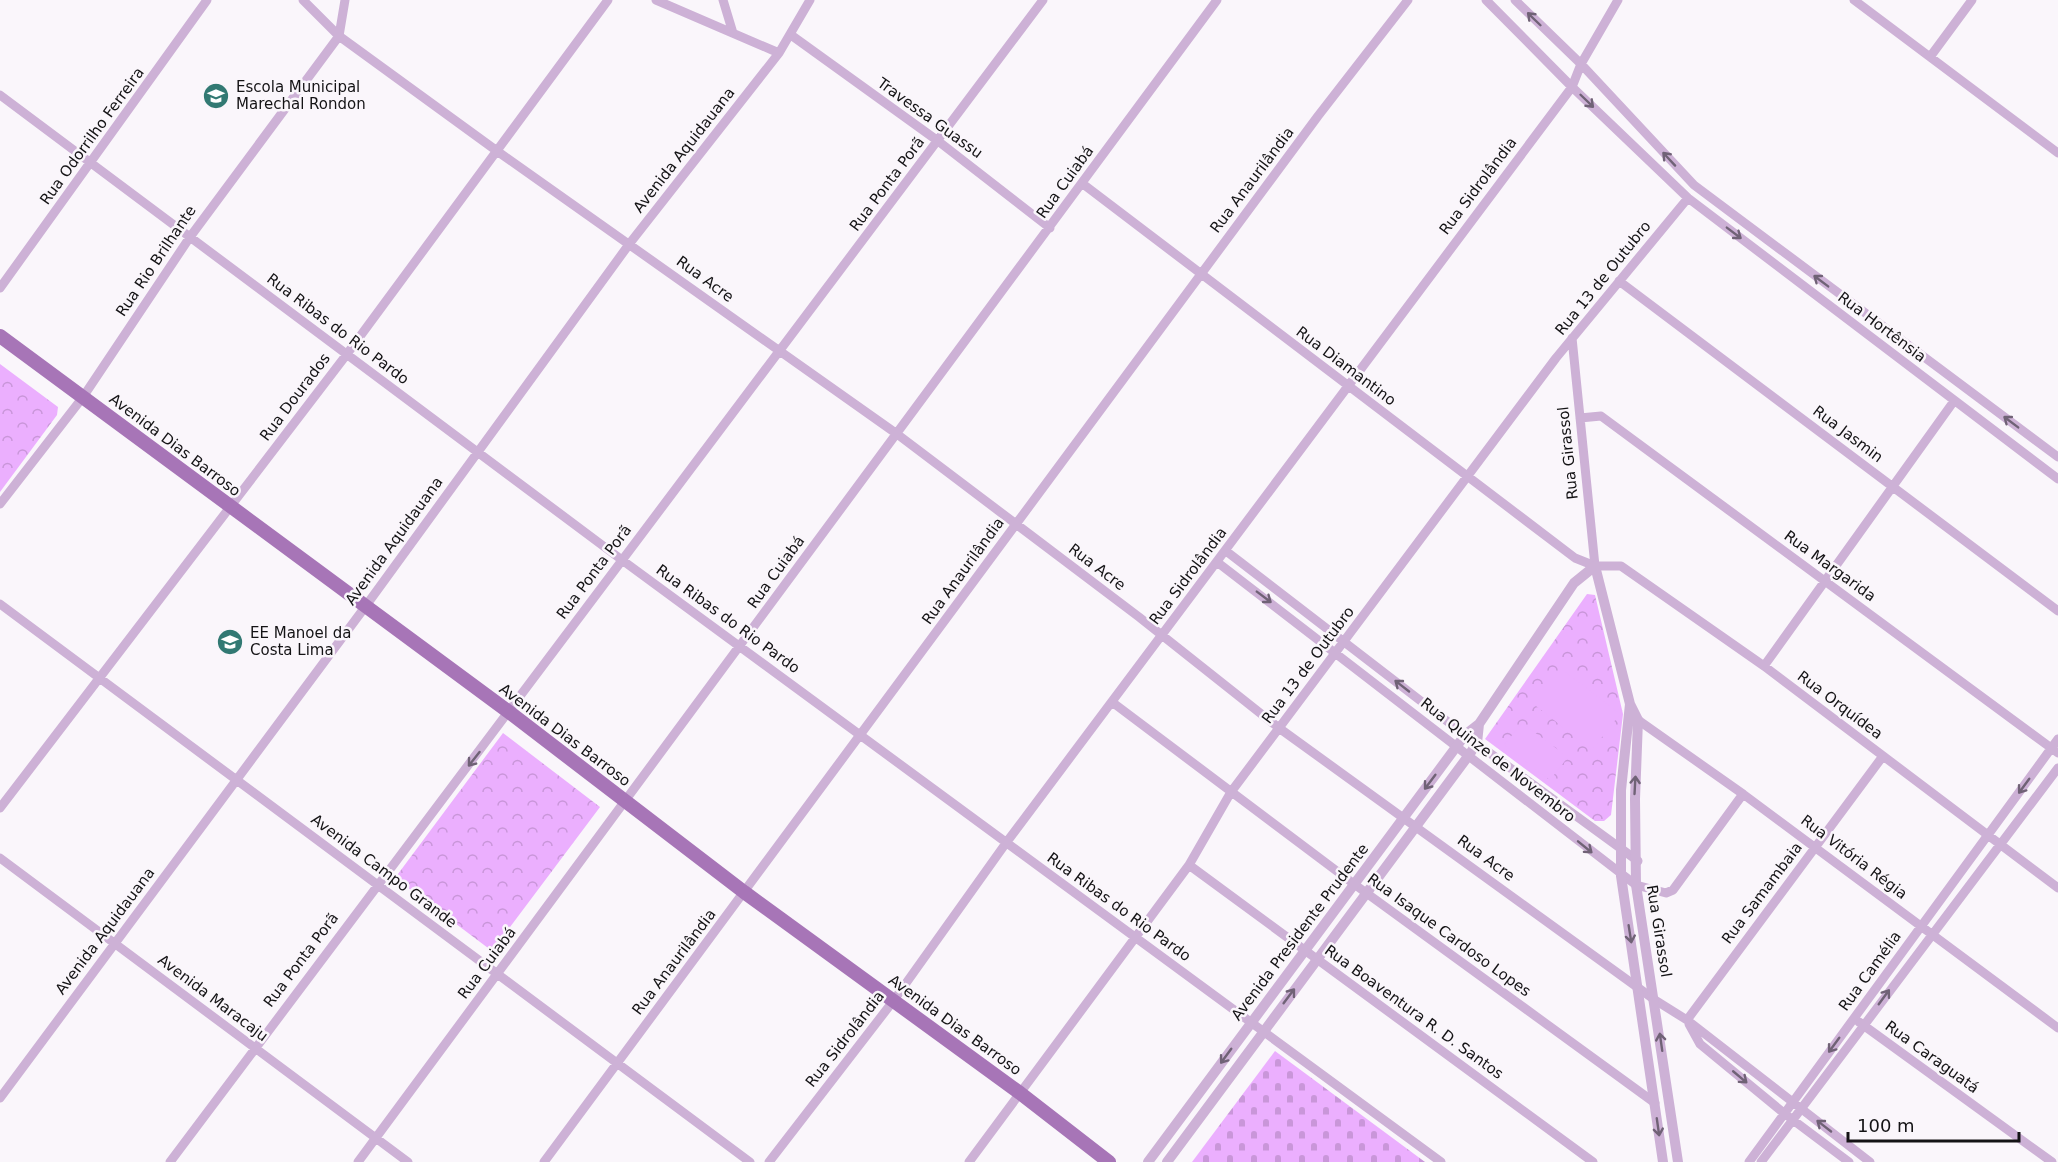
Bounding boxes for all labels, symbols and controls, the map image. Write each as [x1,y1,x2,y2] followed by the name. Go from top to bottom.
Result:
[1527,11,1542,26] one-way arrow
[36,64,148,208] street label: Rua Odorrilho Ferreira
[873,73,986,162] street label: Travessa Guassu
[236,78,366,113] place label: Escola Municipal Marechal Rondon
[201,81,231,111] school or university icon: Escola Municipal Marechal Rondon
[630,84,738,216] street label: Avenida Aquidauana
[1579,94,1594,108] one-way arrow
[1206,124,1298,236] street label: Rua Anaurilândia
[846,133,928,235] street label: Rua Ponta Porã
[1436,134,1520,238] street label: Rua Sidrolândia
[1033,142,1097,222] street label: Rua Cuiabá
[1663,152,1677,167] one-way arrow
[112,202,200,320] street label: Rua Rio Brilhante
[1551,217,1655,339] street label: Rua 13 de Outubro
[1726,227,1742,239] one-way arrow
[673,252,737,306] street label: Rua Acre
[263,270,413,388] street label: Rua Ribas do Rio Pardo
[1814,274,1830,287] one-way arrow
[1834,288,1930,366] street label: Rua Hortênsia
[1293,323,1399,409] street label: Rua Diamantino
[256,349,334,444] street label: Rua Dourados
[106,390,244,500] street label: Avenida Dias Barroso
[1809,402,1887,466] street label: Rua Jasmin
[1554,406,1582,500] street label: Rua Girassol
[2004,416,2020,429] one-way arrow
[341,473,447,609] street label: Avenida Aquidauana
[918,514,1008,628] street label: Rua Anaurilândia
[553,521,635,623] street label: Rua Ponta Porã
[1146,524,1230,628] street label: Rua Sidrolândia
[1781,527,1879,605] street label: Rua Margarida
[744,532,808,612] street label: Rua Cuiabá
[1065,540,1129,594] street label: Rua Acre
[653,561,803,677] street label: Rua Ribas do Rio Pardo
[1255,591,1271,604] one-way arrow
[1258,603,1358,727] street label: Rua 13 de Outubro
[250,624,351,659] place label: EE Manoel da Costa Lima
[215,627,245,657] school or university icon: EE Manoel da Costa Lima
[1794,667,1886,743] street label: Rua Orquídea
[496,680,634,790] street label: Avenida Dias Barroso
[1394,680,1410,693] one-way arrow
[1417,694,1579,826] street label: Rua Quinze de Novembro
[467,751,480,767] one-way arrow
[1424,773,1437,789] one-way arrow
[1630,776,1641,796] one-way arrow
[2017,777,2030,793] one-way arrow
[308,810,460,932] street label: Avenida Campo Grande
[1797,811,1911,903] street label: Rua Vitória Régia
[1454,831,1518,885] street label: Rua Acre
[1718,839,1806,947] street label: Rua Samambaia
[1228,840,1372,1024] street label: Avenida Presidente Prudente
[1577,841,1593,854] one-way arrow
[1044,849,1194,965] street label: Rua Ribas do Rio Pardo
[51,864,159,998] street label: Avenida Aquidauana
[1364,870,1534,1000] street label: Rua Isaque Cardoso Lopes
[1643,883,1675,979] street label: Rua Girassol
[628,906,720,1018] street label: Rua Anaurilândia
[260,909,342,1011] street label: Rua Ponta Porã
[1625,923,1636,943] one-way arrow
[454,924,520,1002] street label: Rua Cuiabá
[1835,928,1905,1014] street label: Rua Camélia
[1321,941,1507,1083] street label: Rua Boaventura R. D. Santos
[154,951,272,1045] street label: Avenida Maracaju
[885,971,1025,1079] street label: Avenida Dias Barroso
[802,987,888,1091] street label: Rua Sidrolândia
[1282,989,1295,1005] one-way arrow
[1878,990,1891,1006] one-way arrow
[1882,1017,1982,1097] street label: Rua Caraguatá
[1656,1032,1667,1052] one-way arrow
[1828,1037,1840,1053] one-way arrow
[1220,1048,1232,1064] one-way arrow
[1732,1070,1748,1083] one-way arrow
[1848,1105,2019,1143] scale bar
[1857,1115,1915,1136] text: 100 m
[1653,1116,1664,1136] one-way arrow
[1816,1120,1832,1133] one-way arrow

